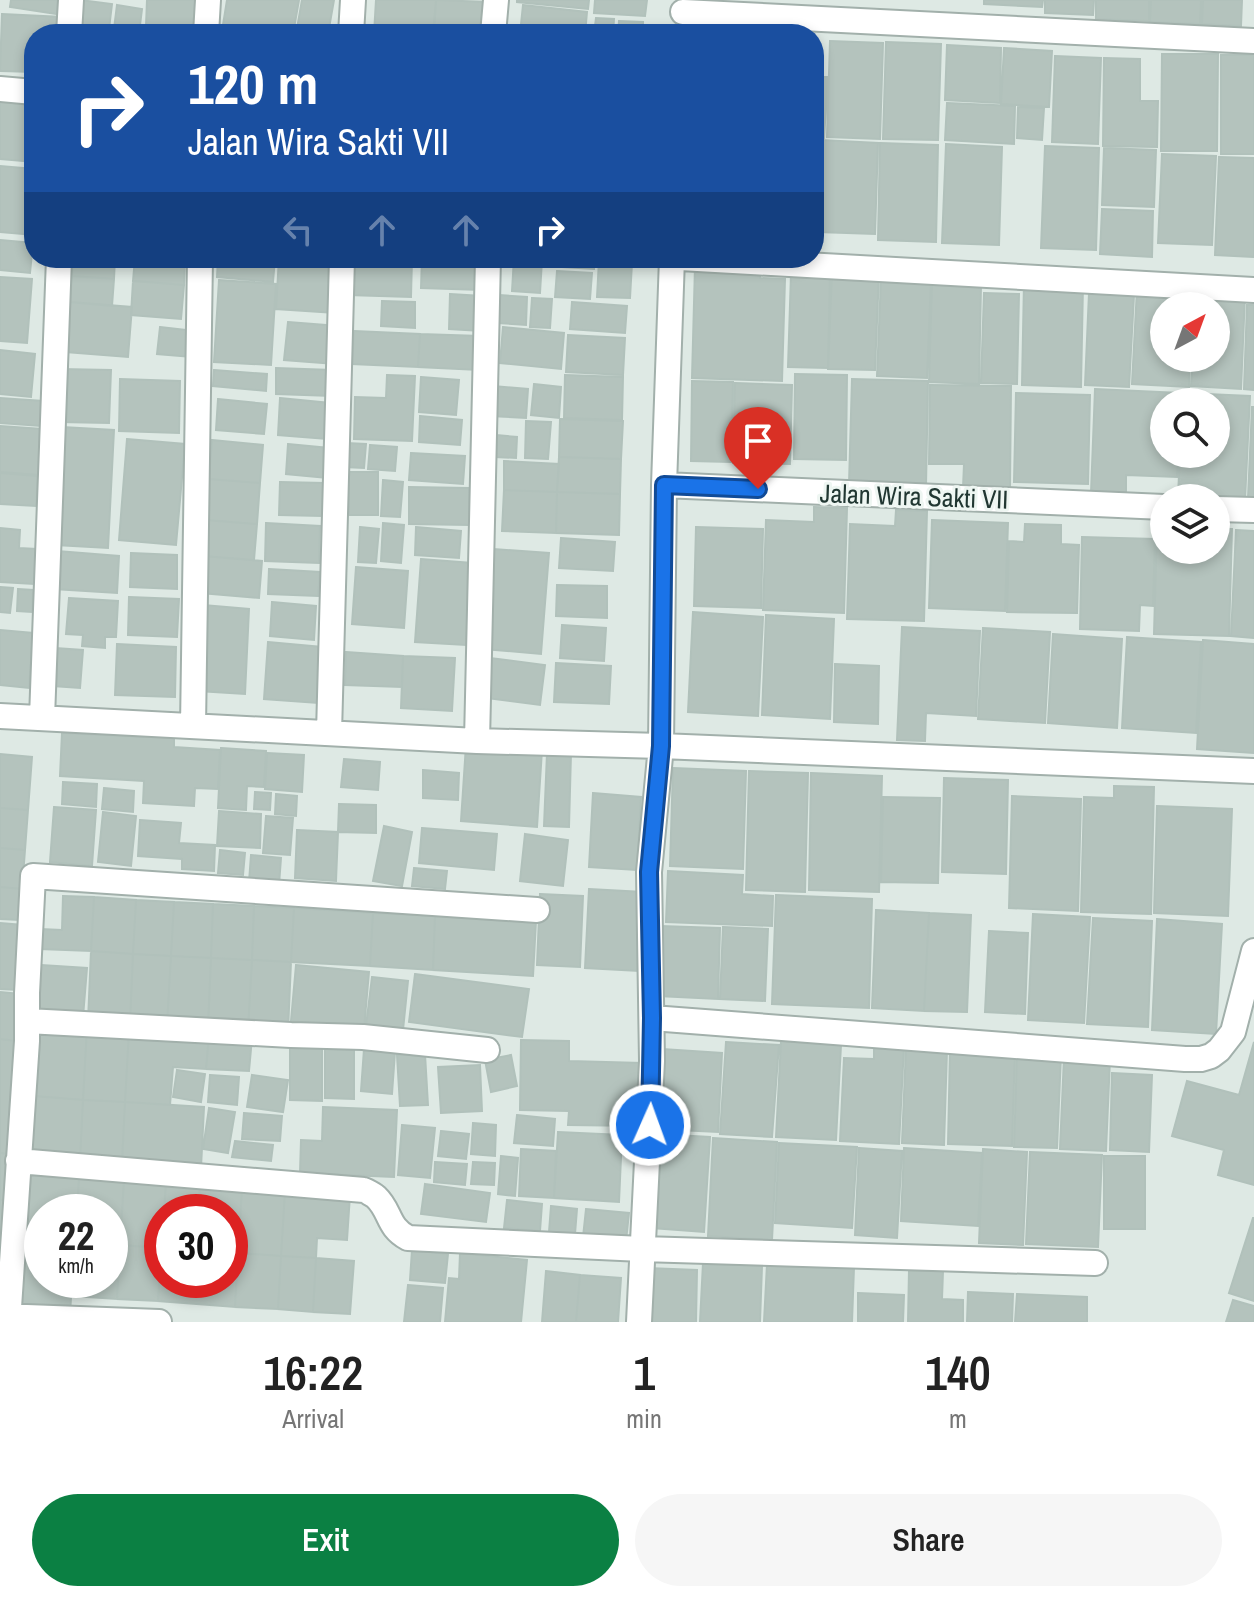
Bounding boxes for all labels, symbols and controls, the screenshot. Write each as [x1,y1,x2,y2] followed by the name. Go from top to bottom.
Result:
[188,46,318,121] text: 120 m
[56,56,160,160] icon: right
[188,118,449,166] text: Jalan Wira Sakti VII
[276,208,320,252] icon: left
[360,208,404,252] icon: ahead
[444,208,488,252] icon: ahead
[528,208,572,252] icon: right
[1150,292,1230,372] north arrow
[1150,292,1230,564] map controls
[1150,388,1230,468] button: search
[724,407,792,489] pin
[736,419,780,463] icon: arrive
[819,475,1009,517] street label: Jalan Wira Sakti VII
[1150,484,1230,564] button: layers
[608,1083,692,1167] position arrow
[144,1194,248,1298] speed limit sign: 30
[58,1209,94,1262] text: 22
[58,1252,94,1279] text: km/h
[263,1340,363,1405] text: 16:22
[633,1340,655,1405] text: 1
[925,1340,991,1405] text: 140
[282,1401,344,1436] text: Arrival
[626,1401,662,1436] text: min
[949,1401,967,1436] text: m
[32,1494,619,1586] button: Exit
[635,1494,1222,1586] button: Share

